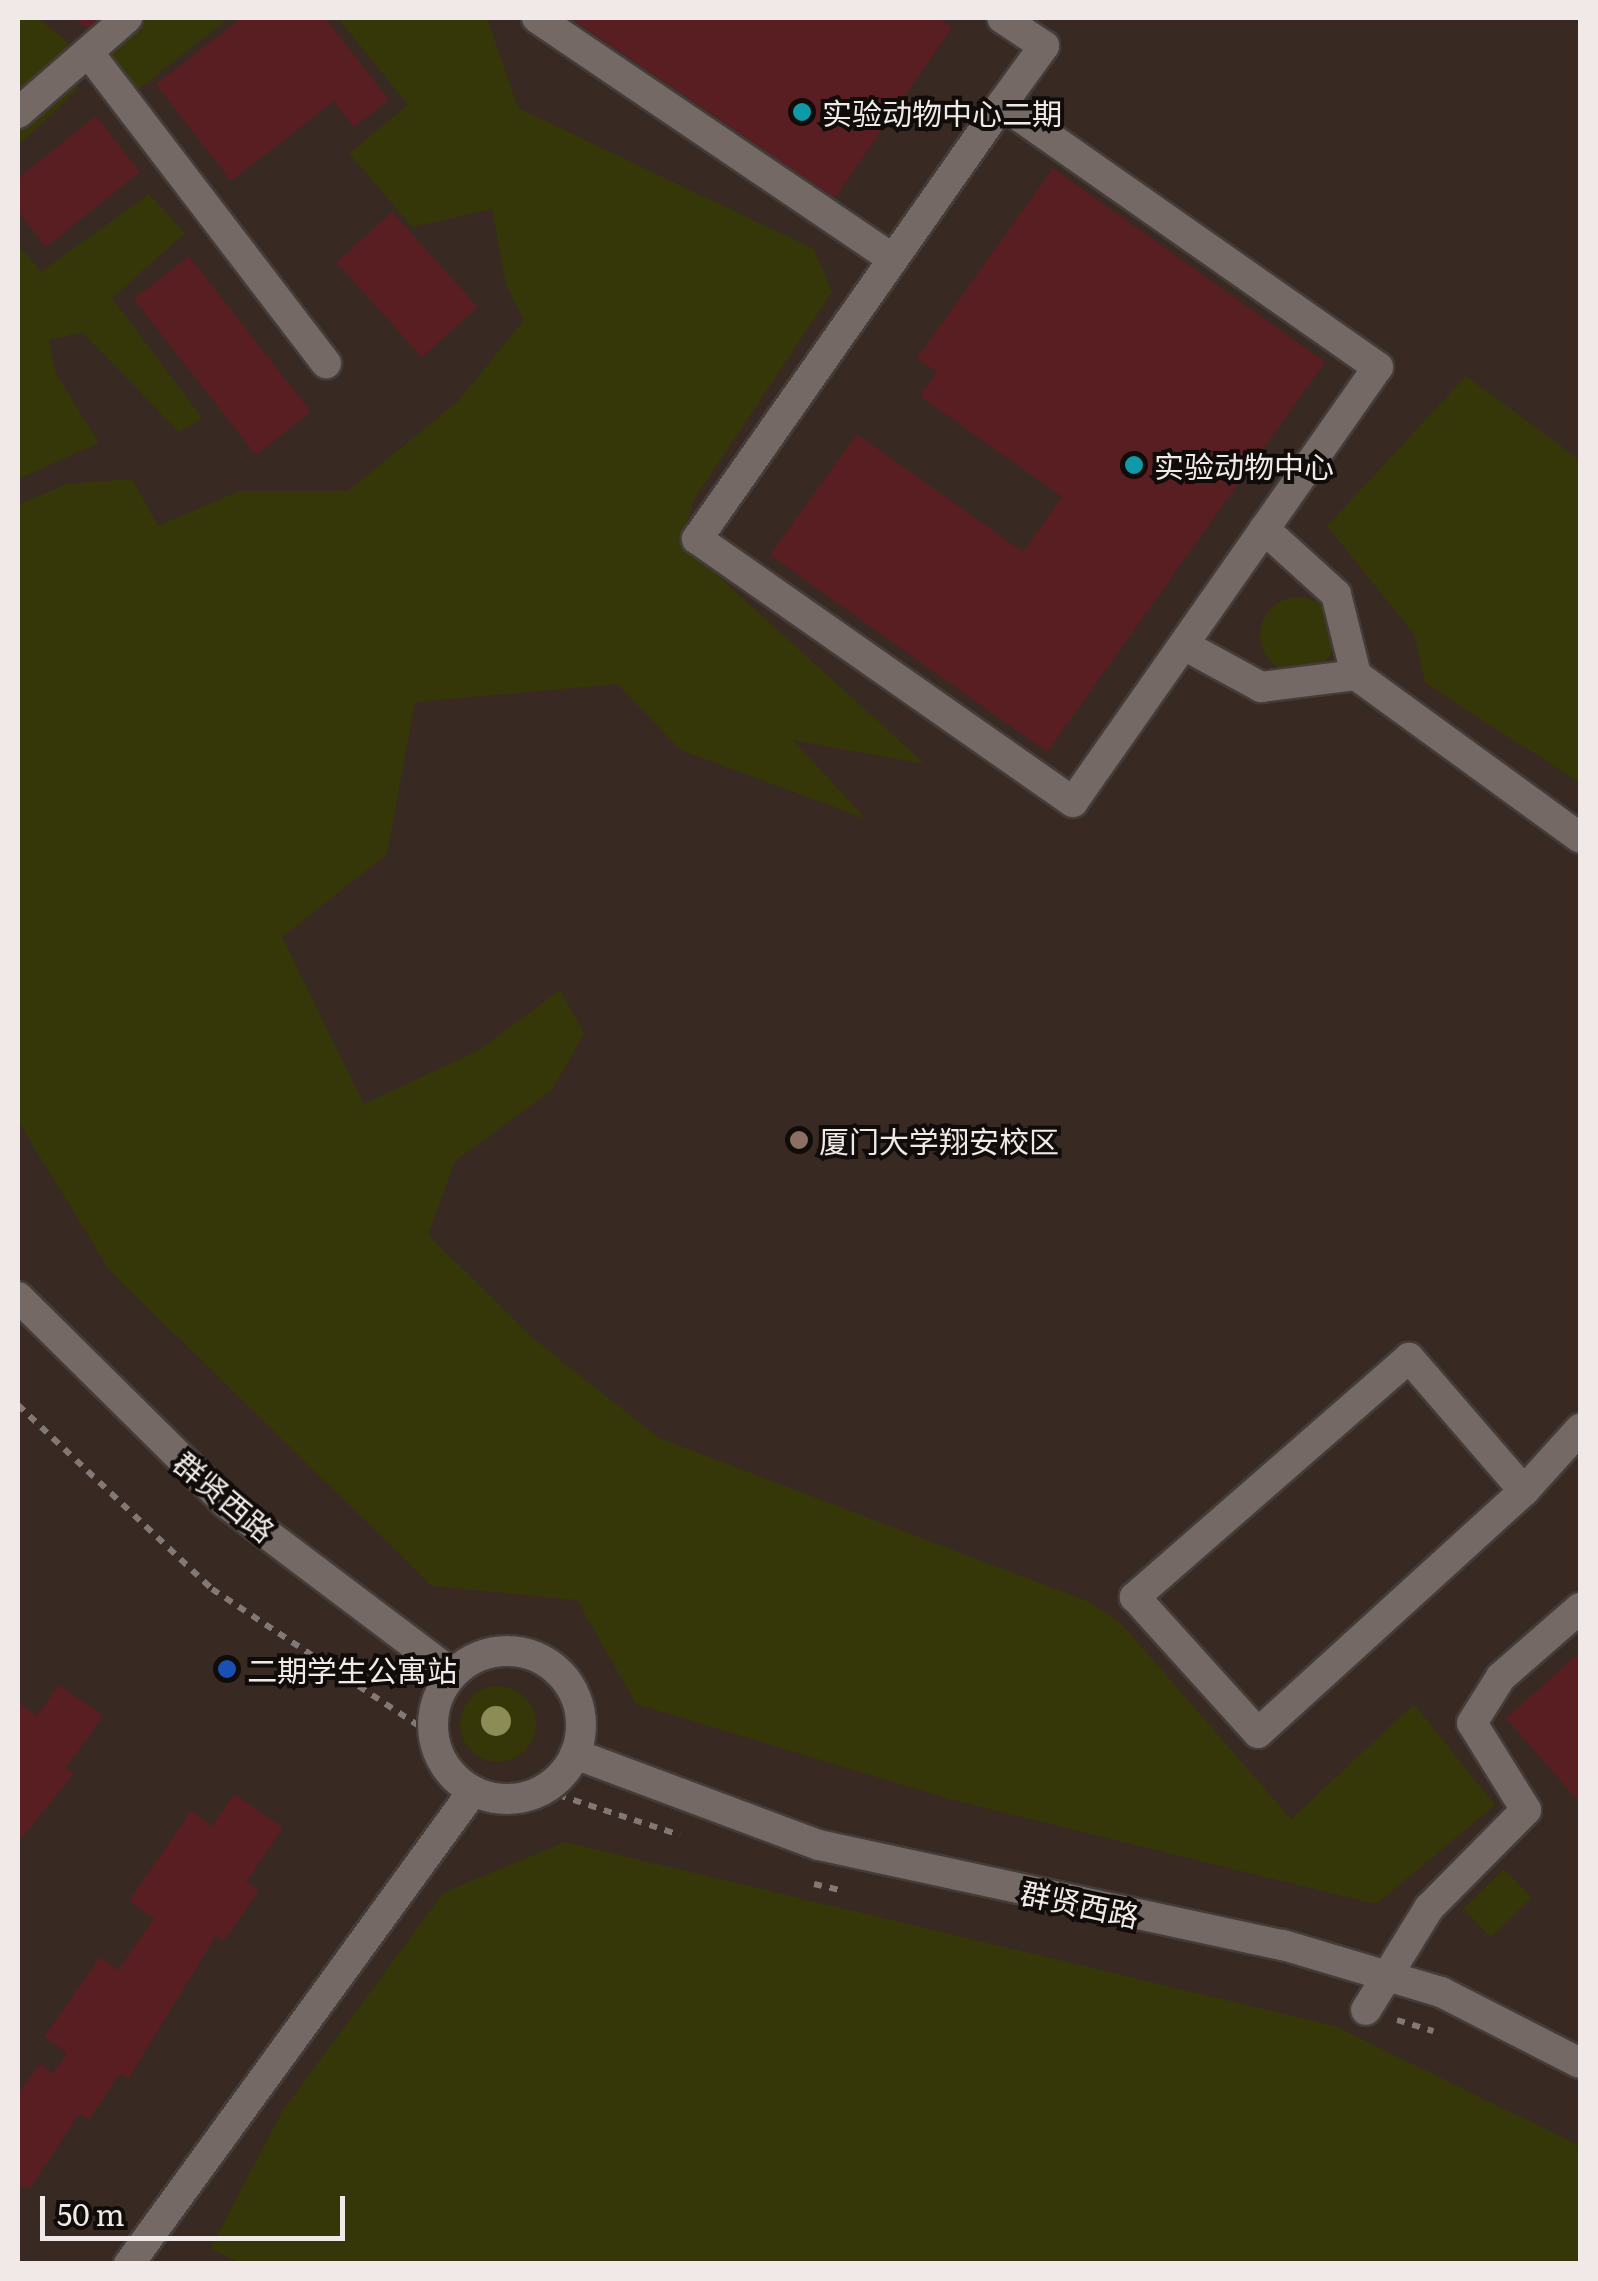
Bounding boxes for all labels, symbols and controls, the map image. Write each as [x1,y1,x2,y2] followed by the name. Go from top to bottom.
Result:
[822,94,1062,130] place label: 实验动物中心二期
[791,101,813,123] marker: 实验动物中心二期
[1154,447,1334,483] place label: 实验动物中心
[1123,454,1145,476] marker: 实验动物中心
[819,1122,1059,1158] place label: 厦门大学翔安校区
[788,1129,810,1151] marker: 厦门大学翔安校区
[167,1444,283,1548] street label: 群贤西路
[247,1651,457,1687] place label: 二期学生公寓站
[216,1658,238,1680] marker: 二期学生公寓站
[1018,1873,1142,1933] street label: 群贤西路
[45,2176,350,2238] scale bar
[57,2191,125,2235] text: 50 m

